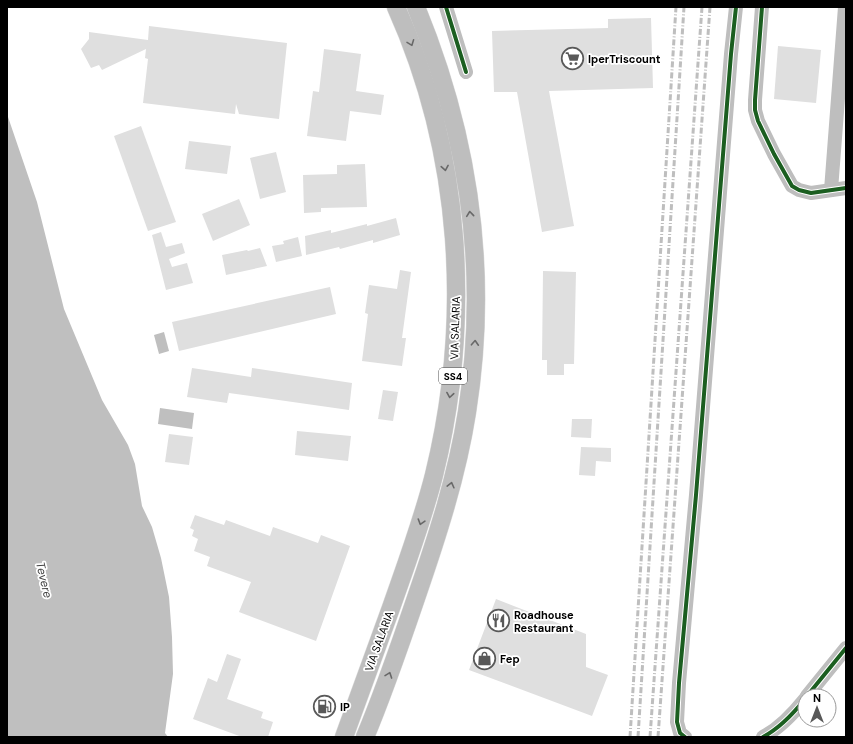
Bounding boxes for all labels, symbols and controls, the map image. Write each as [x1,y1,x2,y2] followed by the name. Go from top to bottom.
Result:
[406,39,414,47] one-way arrow
[560,46,586,72] supermarket icon: IperTriscount
[588,52,661,66] place label: IperTriscount
[440,165,449,172] one-way arrow
[466,211,475,217] one-way arrow
[447,296,463,360] street label: VIA SALARIA
[470,340,479,346] one-way arrow
[439,368,467,384] road number: SS4
[446,392,455,398] one-way arrow
[447,482,455,488] one-way arrow
[417,518,426,525] one-way arrow
[32,560,56,600] water label: Tevere
[485,608,511,634] restaurant icon: Roadhouse Restaurant
[514,608,574,635] place label: Roadhouse Restaurant
[362,609,396,673] street label: VIA SALARIA
[471,646,497,672] shop icon: Fep
[500,652,520,666] place label: Fep
[384,672,392,679] one-way arrow
[797,688,837,728] north arrow
[813,691,821,705] text: N
[311,694,337,720] fuel station icon: IP
[340,700,350,714] place label: IP

